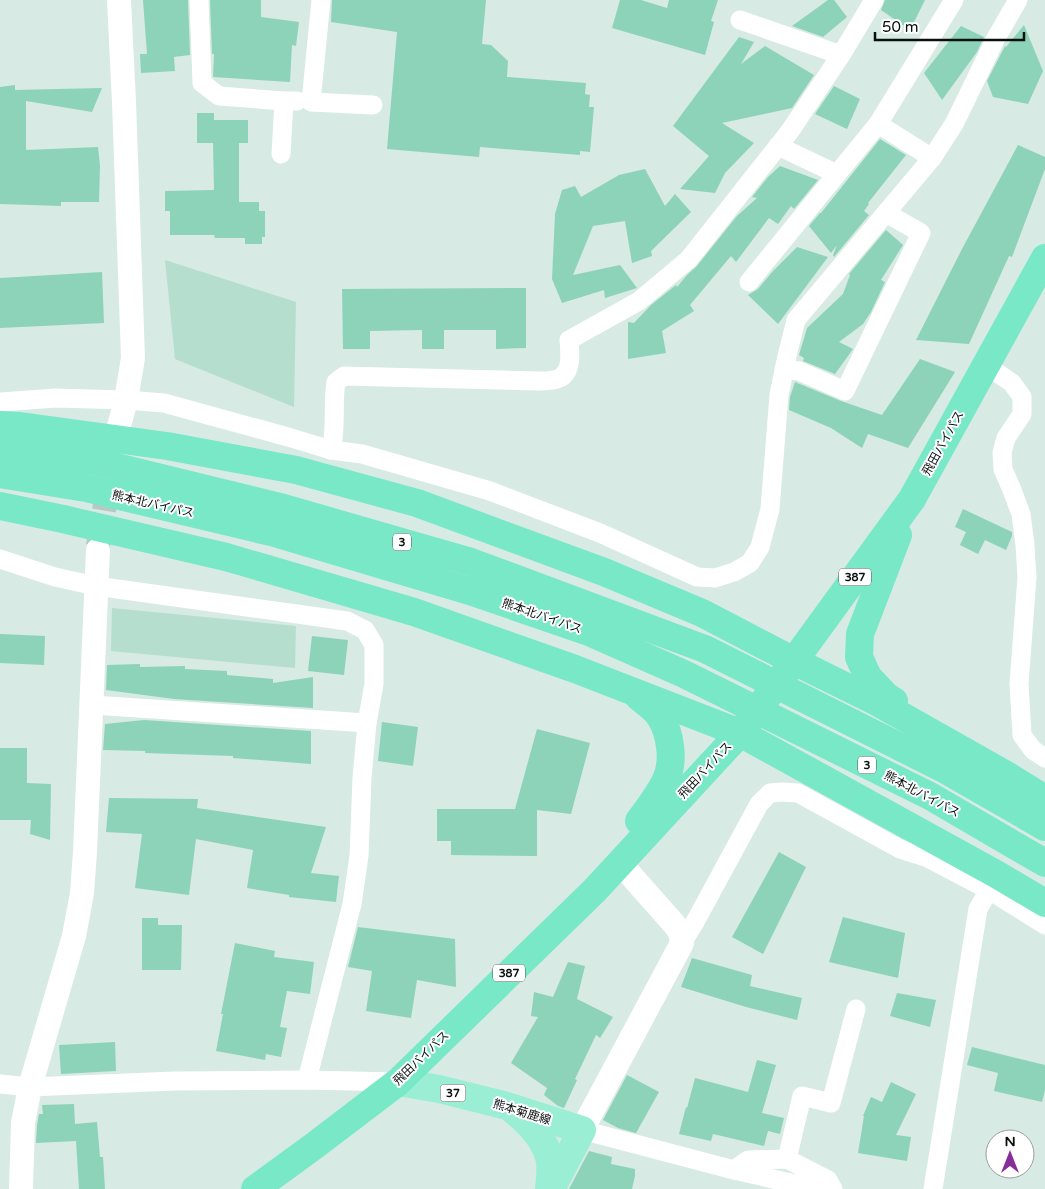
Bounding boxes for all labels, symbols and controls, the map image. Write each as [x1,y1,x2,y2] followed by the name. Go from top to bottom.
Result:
[875,10,1024,42] scale bar
[882,18,919,36] text: 50 m
[919,408,967,478] street label: 飛田バイパス
[111,488,195,520] street label: 熊本北バイパス
[393,534,411,550] road number: 3
[839,568,871,586] road number: 387
[500,596,584,636] street label: 熊本北バイパス
[675,739,735,801] street label: 飛田バイパス
[858,756,876,774] road number: 3
[882,768,962,820] street label: 熊本北バイパス
[493,964,525,981] road number: 387
[390,1028,452,1088] street label: 飛田バイパス
[440,1084,466,1102] road number: 37
[491,1097,553,1127] street label: 熊本菊鹿線
[985,1129,1035,1179] north arrow
[1004,1133,1016,1150] text: N

